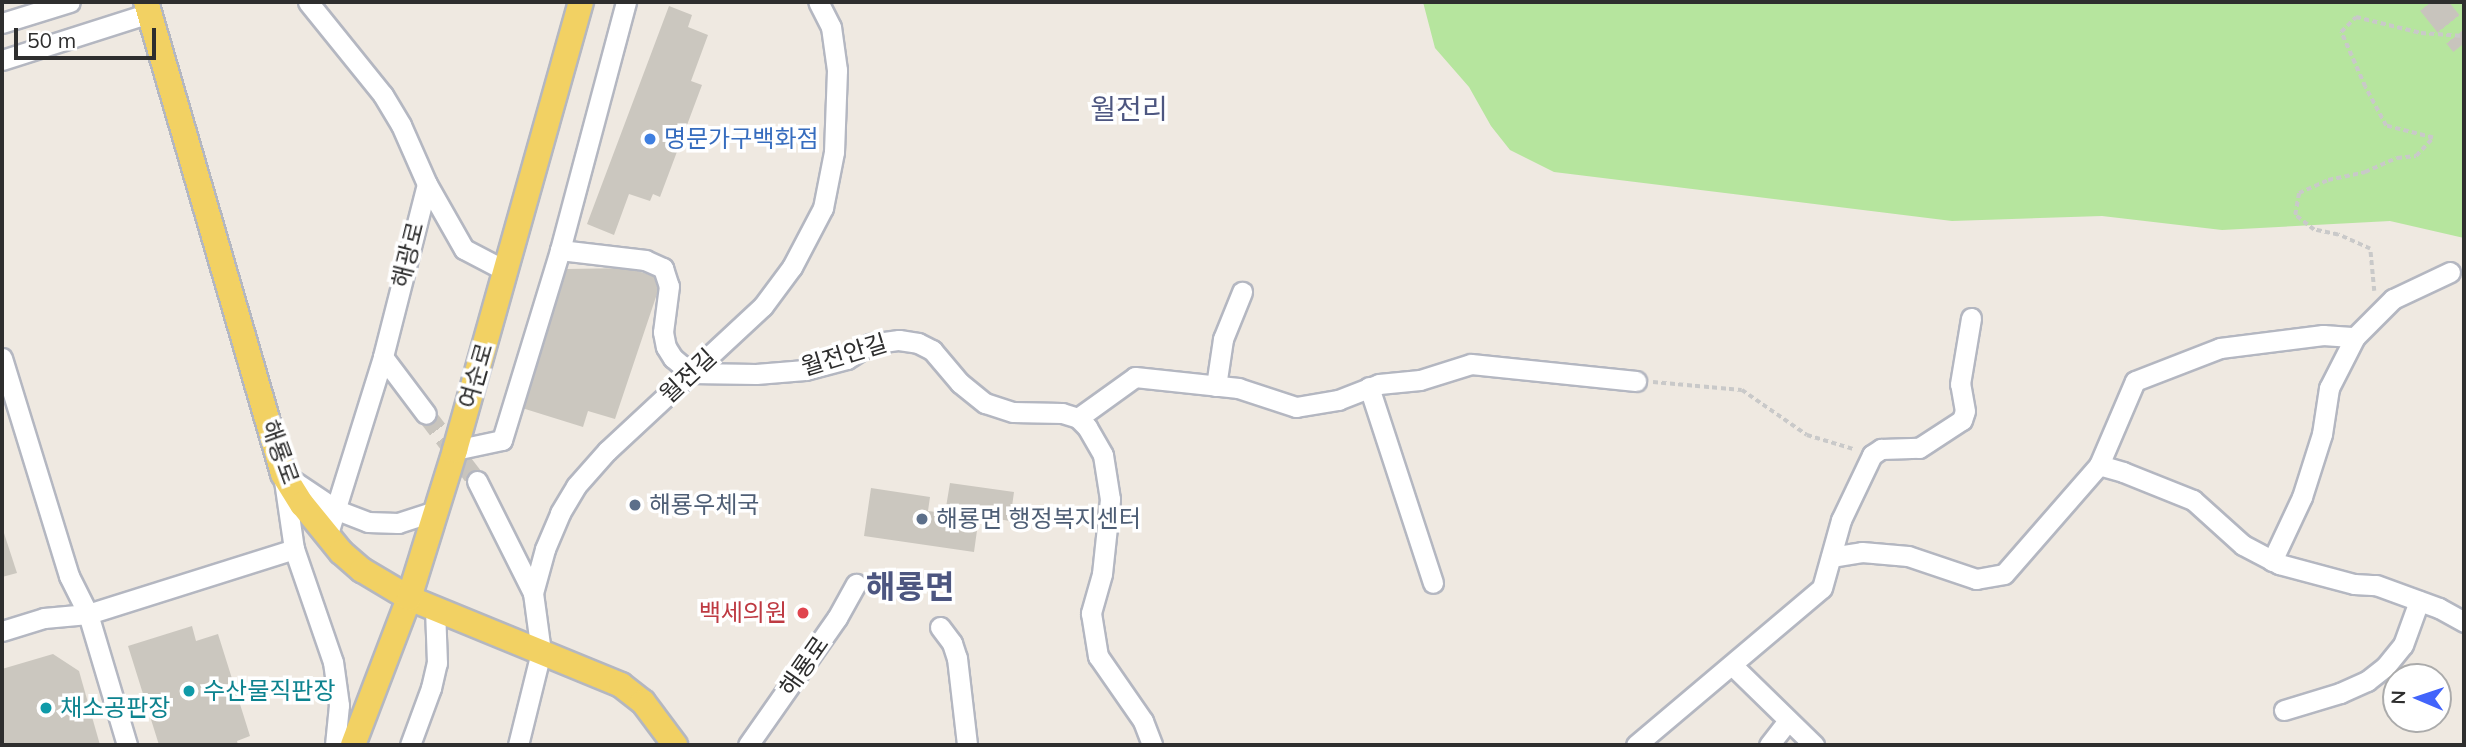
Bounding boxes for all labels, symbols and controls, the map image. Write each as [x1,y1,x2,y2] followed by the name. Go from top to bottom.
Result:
[18,14,159,58] scale bar
[27,27,76,53] text: 50 m
[1090,92,1168,126] district label: 월전리
[664,125,819,153] place label: 명문가구백화점
[642,131,658,147] marker: 명문가구백화점
[386,219,430,291] street label: 해광로
[798,328,890,382] street label: 월전안길
[453,340,499,412] street label: 여순로
[654,343,722,409] street label: 월전길
[255,416,305,488] street label: 해룡로
[649,491,759,519] place label: 해룡우체국
[627,497,643,513] marker: 해룡우체국
[936,505,1141,533] place label: 해룡면 행정복지센터
[914,511,930,527] marker: 해룡면 행정복지센터
[866,567,954,605] district label: 해룡면
[699,599,787,627] place label: 백세의원
[793,603,813,623] marker: 백세의원
[773,631,835,701] street label: 해룡로
[2382,663,2452,733] north arrow
[203,677,335,705] place label: 수산물직판장
[181,683,197,699] marker: 수산물직판장
[2386,690,2410,705] text: N
[60,694,170,722] place label: 채소공판장
[38,700,54,716] marker: 채소공판장

